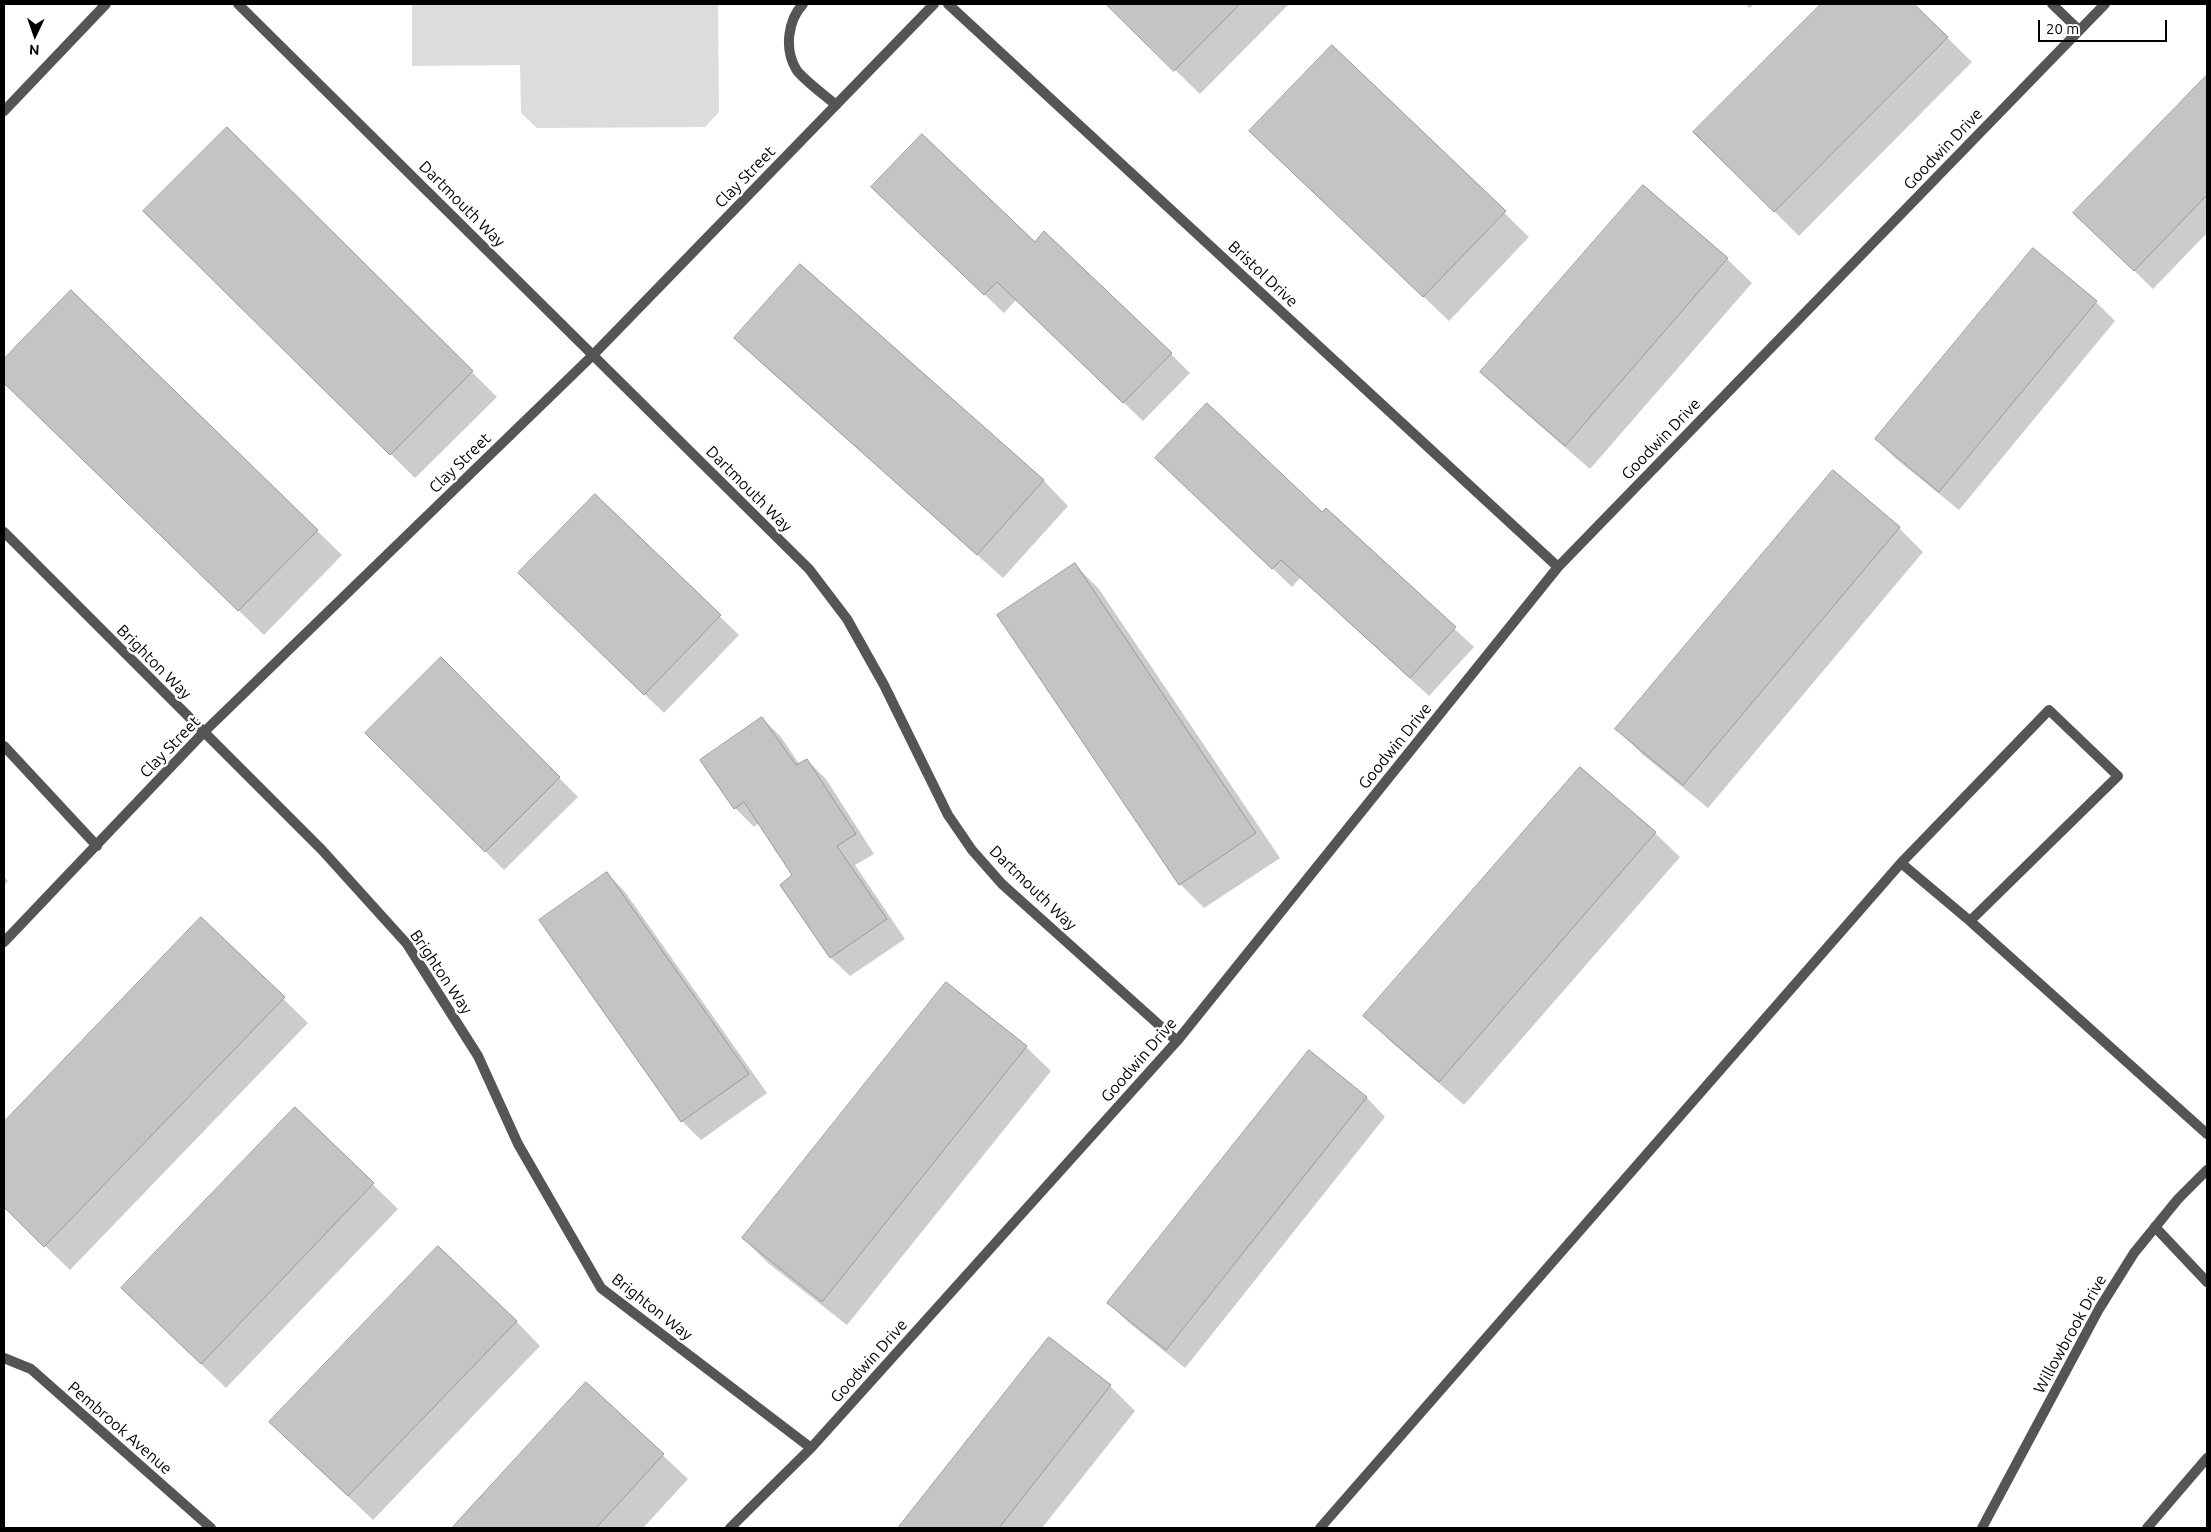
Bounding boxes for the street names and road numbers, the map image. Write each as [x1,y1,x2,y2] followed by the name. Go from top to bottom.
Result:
[1899,104,1987,194] street label: Goodwin Drive
[711,142,779,212] street label: Clay Street
[415,157,509,251] street label: Dartmouth Way
[1224,237,1302,311] street label: Bristol Drive
[1617,394,1705,484] street label: Goodwin Drive
[425,429,495,497] street label: Clay Street
[702,442,796,536] street label: Dartmouth Way
[113,621,195,703] street label: Brighton Way
[1354,699,1436,793] street label: Goodwin Drive
[136,712,204,782] street label: Clay Street
[985,842,1081,934] street label: Dartmouth Way
[406,926,476,1018] street label: Brighton Way
[1097,1014,1181,1106] street label: Goodwin Drive
[608,1269,696,1345] street label: Brighton Way
[2029,1271,2111,1397] street label: Willowbrook Drive
[827,1315,911,1407] street label: Goodwin Drive
[64,1378,176,1478] street label: Pembrook Avenue

